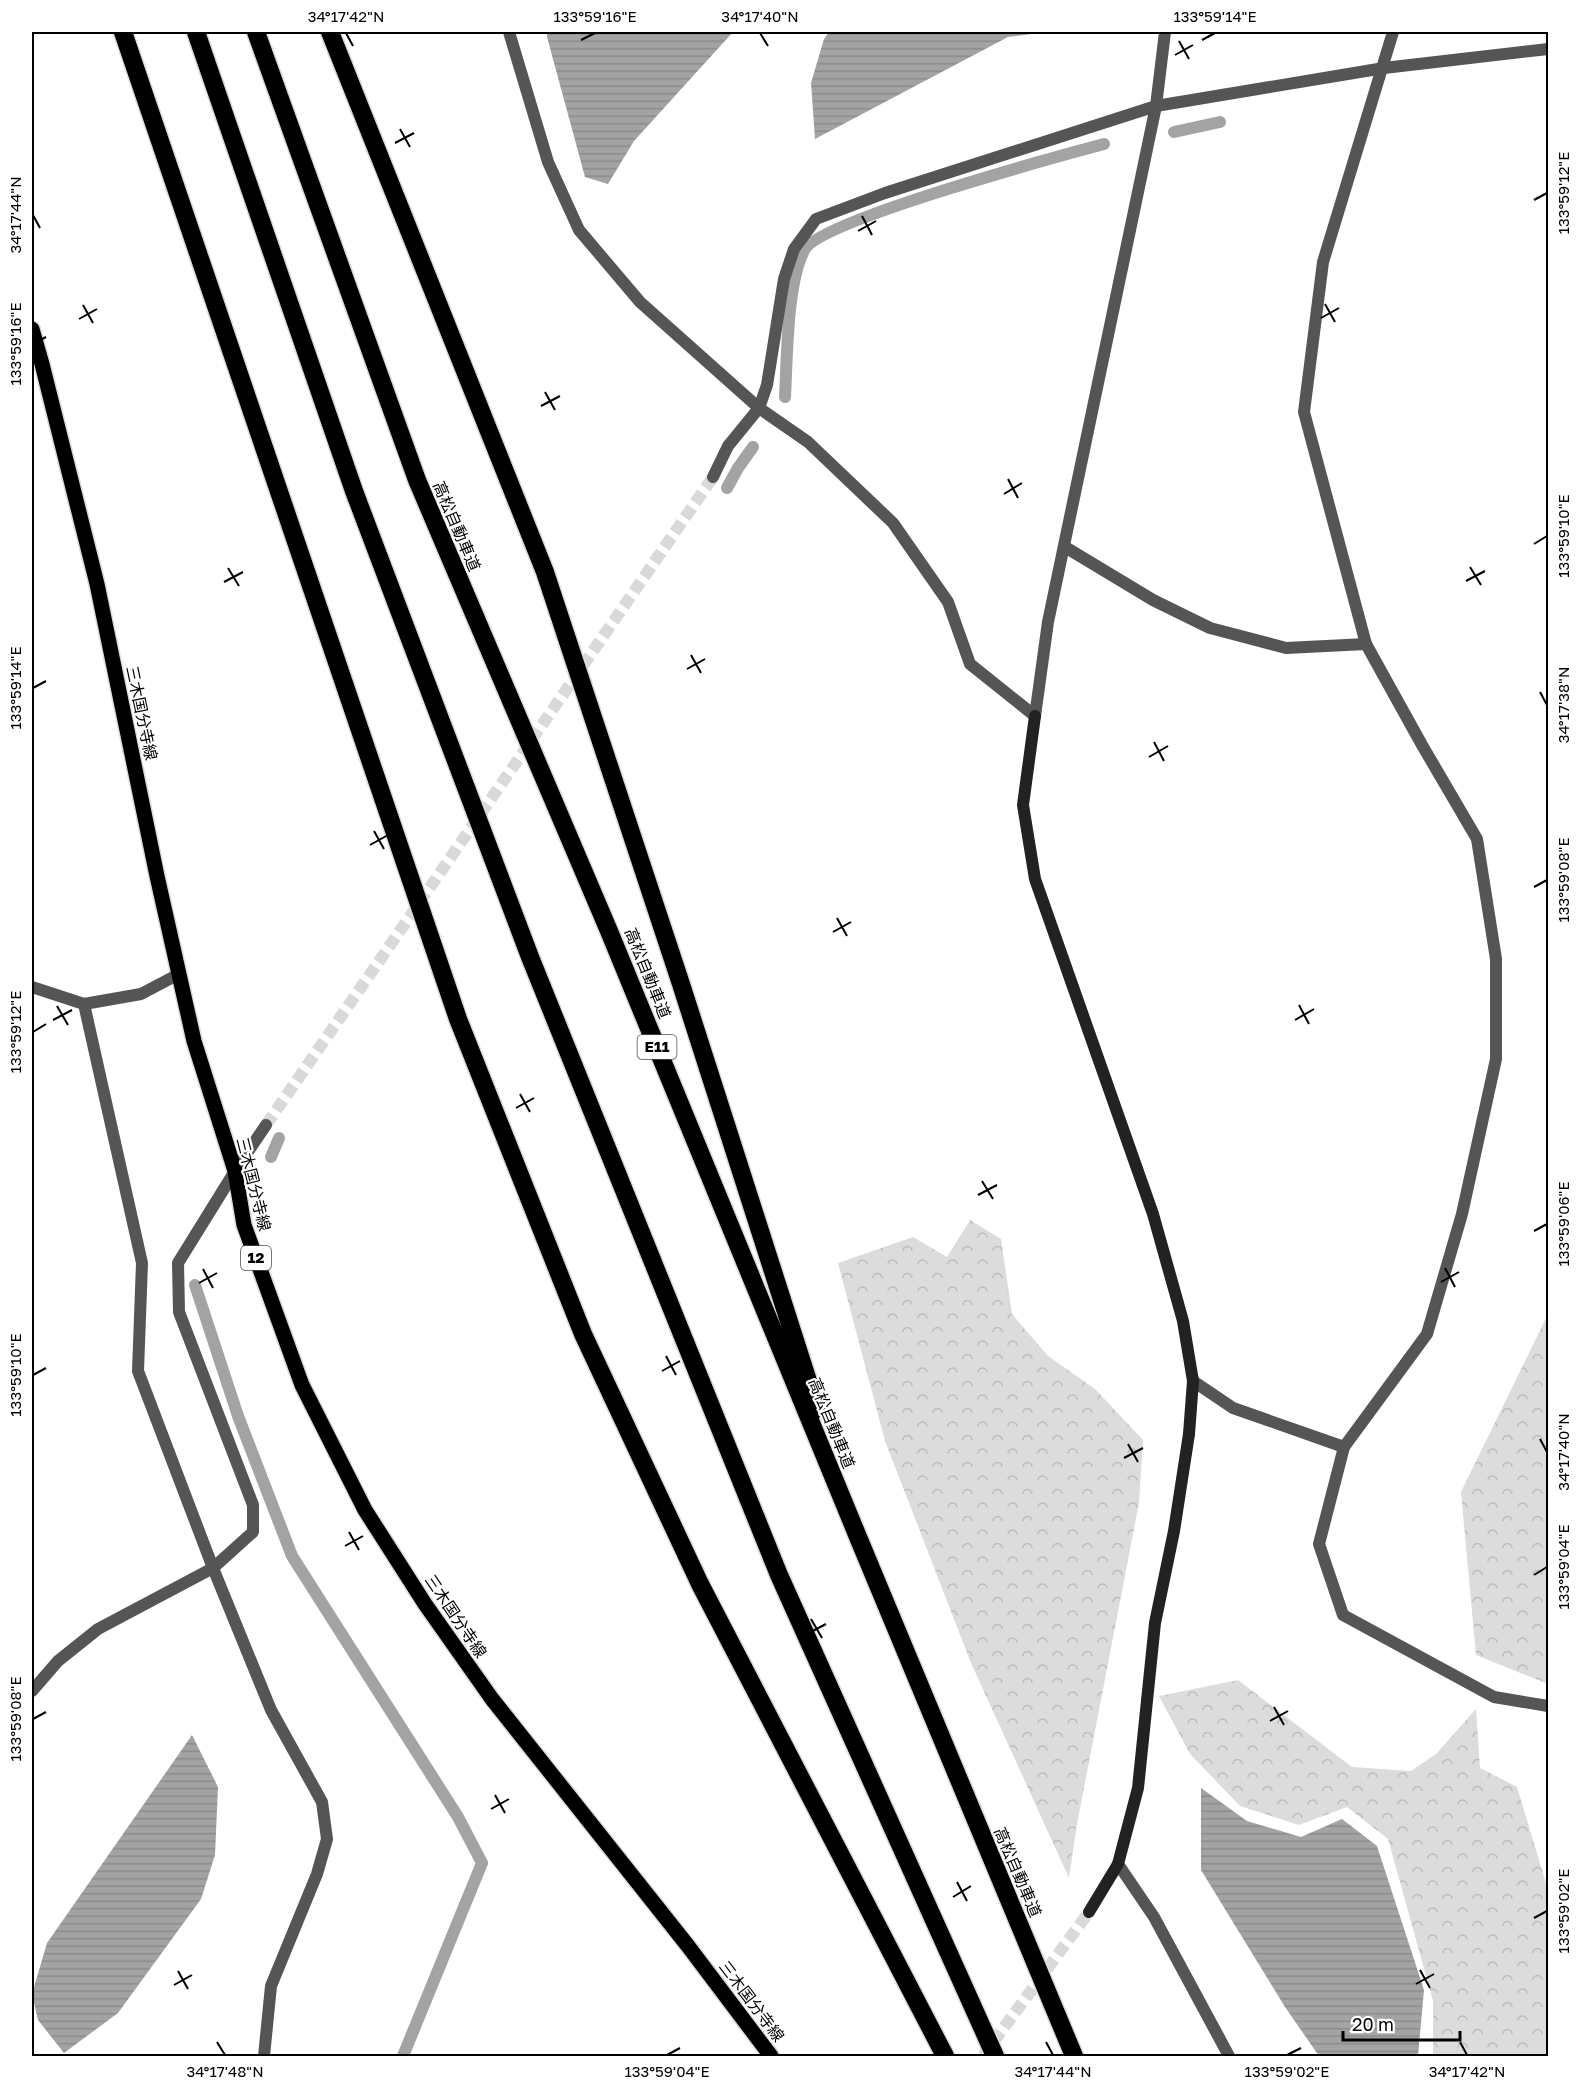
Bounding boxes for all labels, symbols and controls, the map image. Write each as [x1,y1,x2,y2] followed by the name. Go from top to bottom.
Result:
[308,7,384,25] text: 34°17'42"N
[553,7,637,25] text: 133°59'16"E
[721,7,799,25] text: 34°17'40"N
[1173,7,1257,25] text: 133°59'14"E
[1554,152,1572,234] text: 133°59'12"E
[6,176,24,254] text: 34°17'44"N
[6,302,24,386] text: 133°59'16"E
[429,478,485,574] street label: 高松自動車道
[1554,494,1572,578] text: 133°59'10"E
[6,646,24,730] text: 133°59'14"E
[122,664,162,762] street label: 三木国分寺線
[1554,667,1572,743] text: 34°17'38"N
[1554,837,1572,923] text: 133°59'08"E
[621,925,675,1021] street label: 高松自動車道
[6,991,24,1073] text: 133°59'12"E
[638,1035,676,1059] road number: E11
[233,1135,275,1233] street label: 三木国分寺線
[1554,1181,1572,1267] text: 133°59'06"E
[241,1246,271,1270] road number: 12
[6,1333,24,1417] text: 133°59'10"E
[805,1375,859,1471] street label: 高松自動車道
[1554,1413,1572,1491] text: 34°17'40"N
[1554,1524,1572,1610] text: 133°59'04"E
[421,1571,491,1661] street label: 三木国分寺線
[6,1676,24,1762] text: 133°59'08"E
[990,1824,1046,1920] street label: 高松自動車道
[1554,1869,1572,1953] text: 133°59'02"E
[715,1957,789,2045] street label: 三木国分寺線
[1343,2004,1460,2042] scale bar
[1352,2013,1394,2035] text: 20 m
[186,2062,264,2080] text: 34°17'48"N
[624,2062,710,2080] text: 133°59'04"E
[1014,2062,1092,2080] text: 34°17'44"N
[1245,2062,1329,2080] text: 133°59'02"E
[1429,2062,1505,2080] text: 34°17'42"N

